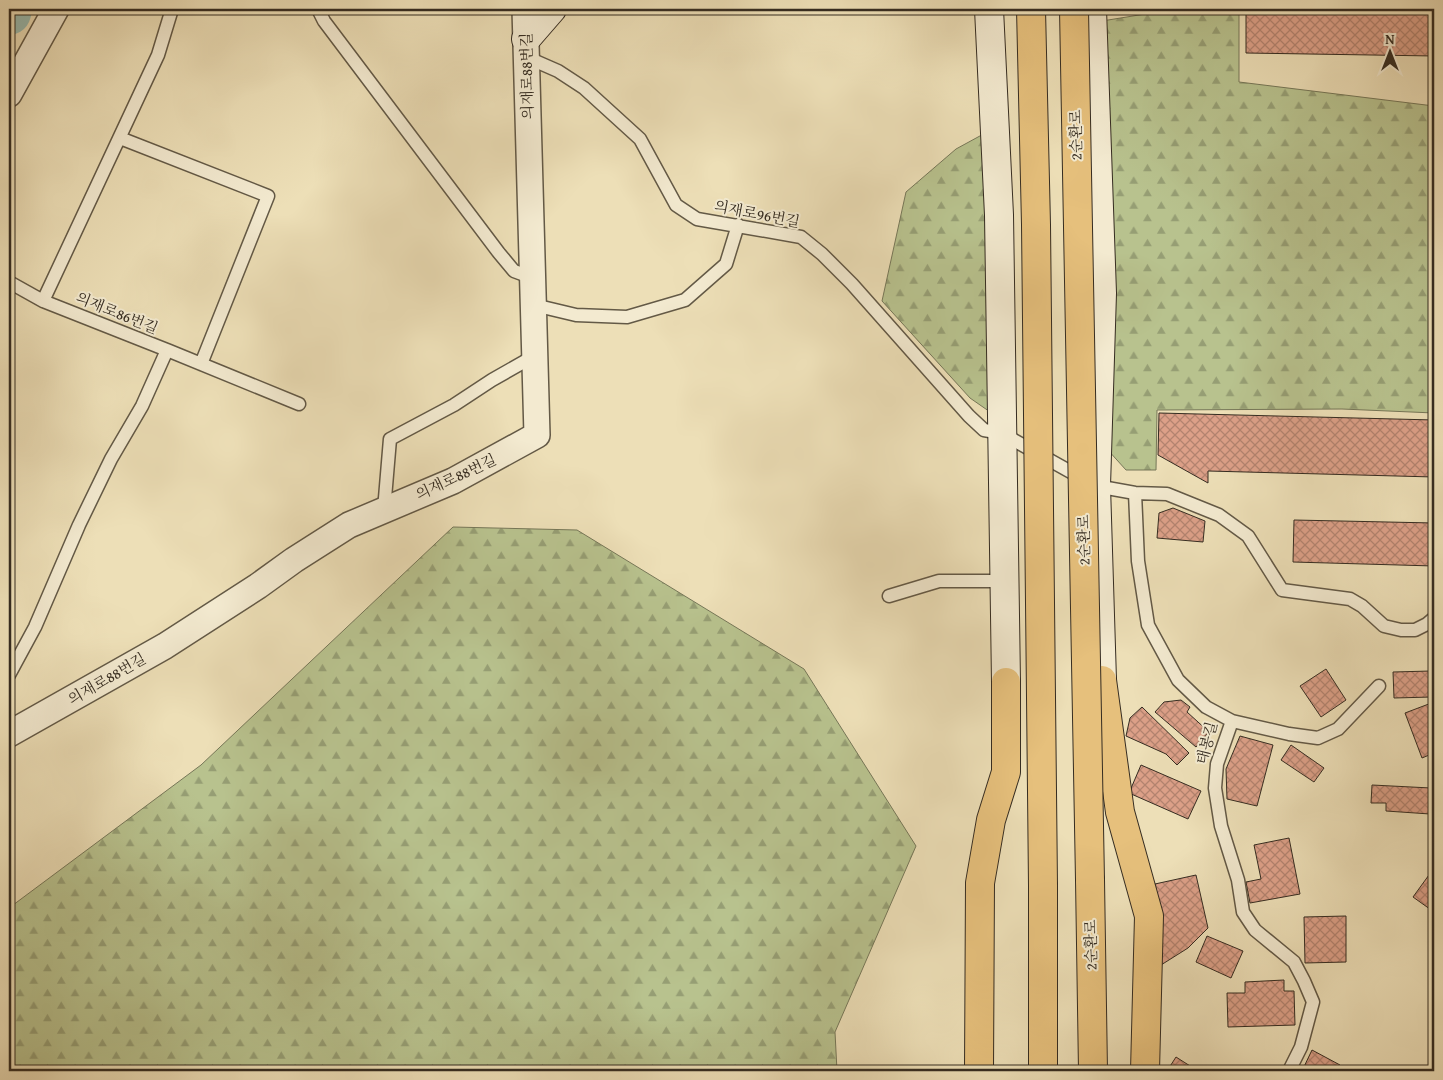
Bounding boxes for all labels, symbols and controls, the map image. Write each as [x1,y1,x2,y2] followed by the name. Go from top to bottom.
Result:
[1366,28,1416,78] north arrow
[1385,29,1395,49] text: N
[515,32,538,120] street label: 의재로88번길
[1065,109,1086,161] street label: 2순환로
[712,195,802,232] street label: 의재로96번길
[73,287,161,339] street label: 의재로86번길
[412,449,500,504] street label: 의재로88번길
[1073,514,1094,566] street label: 2순환로
[64,648,150,709] street label: 의재로88번길
[1191,719,1222,767] street label: 태봉길
[1080,919,1101,971] street label: 2순환로

